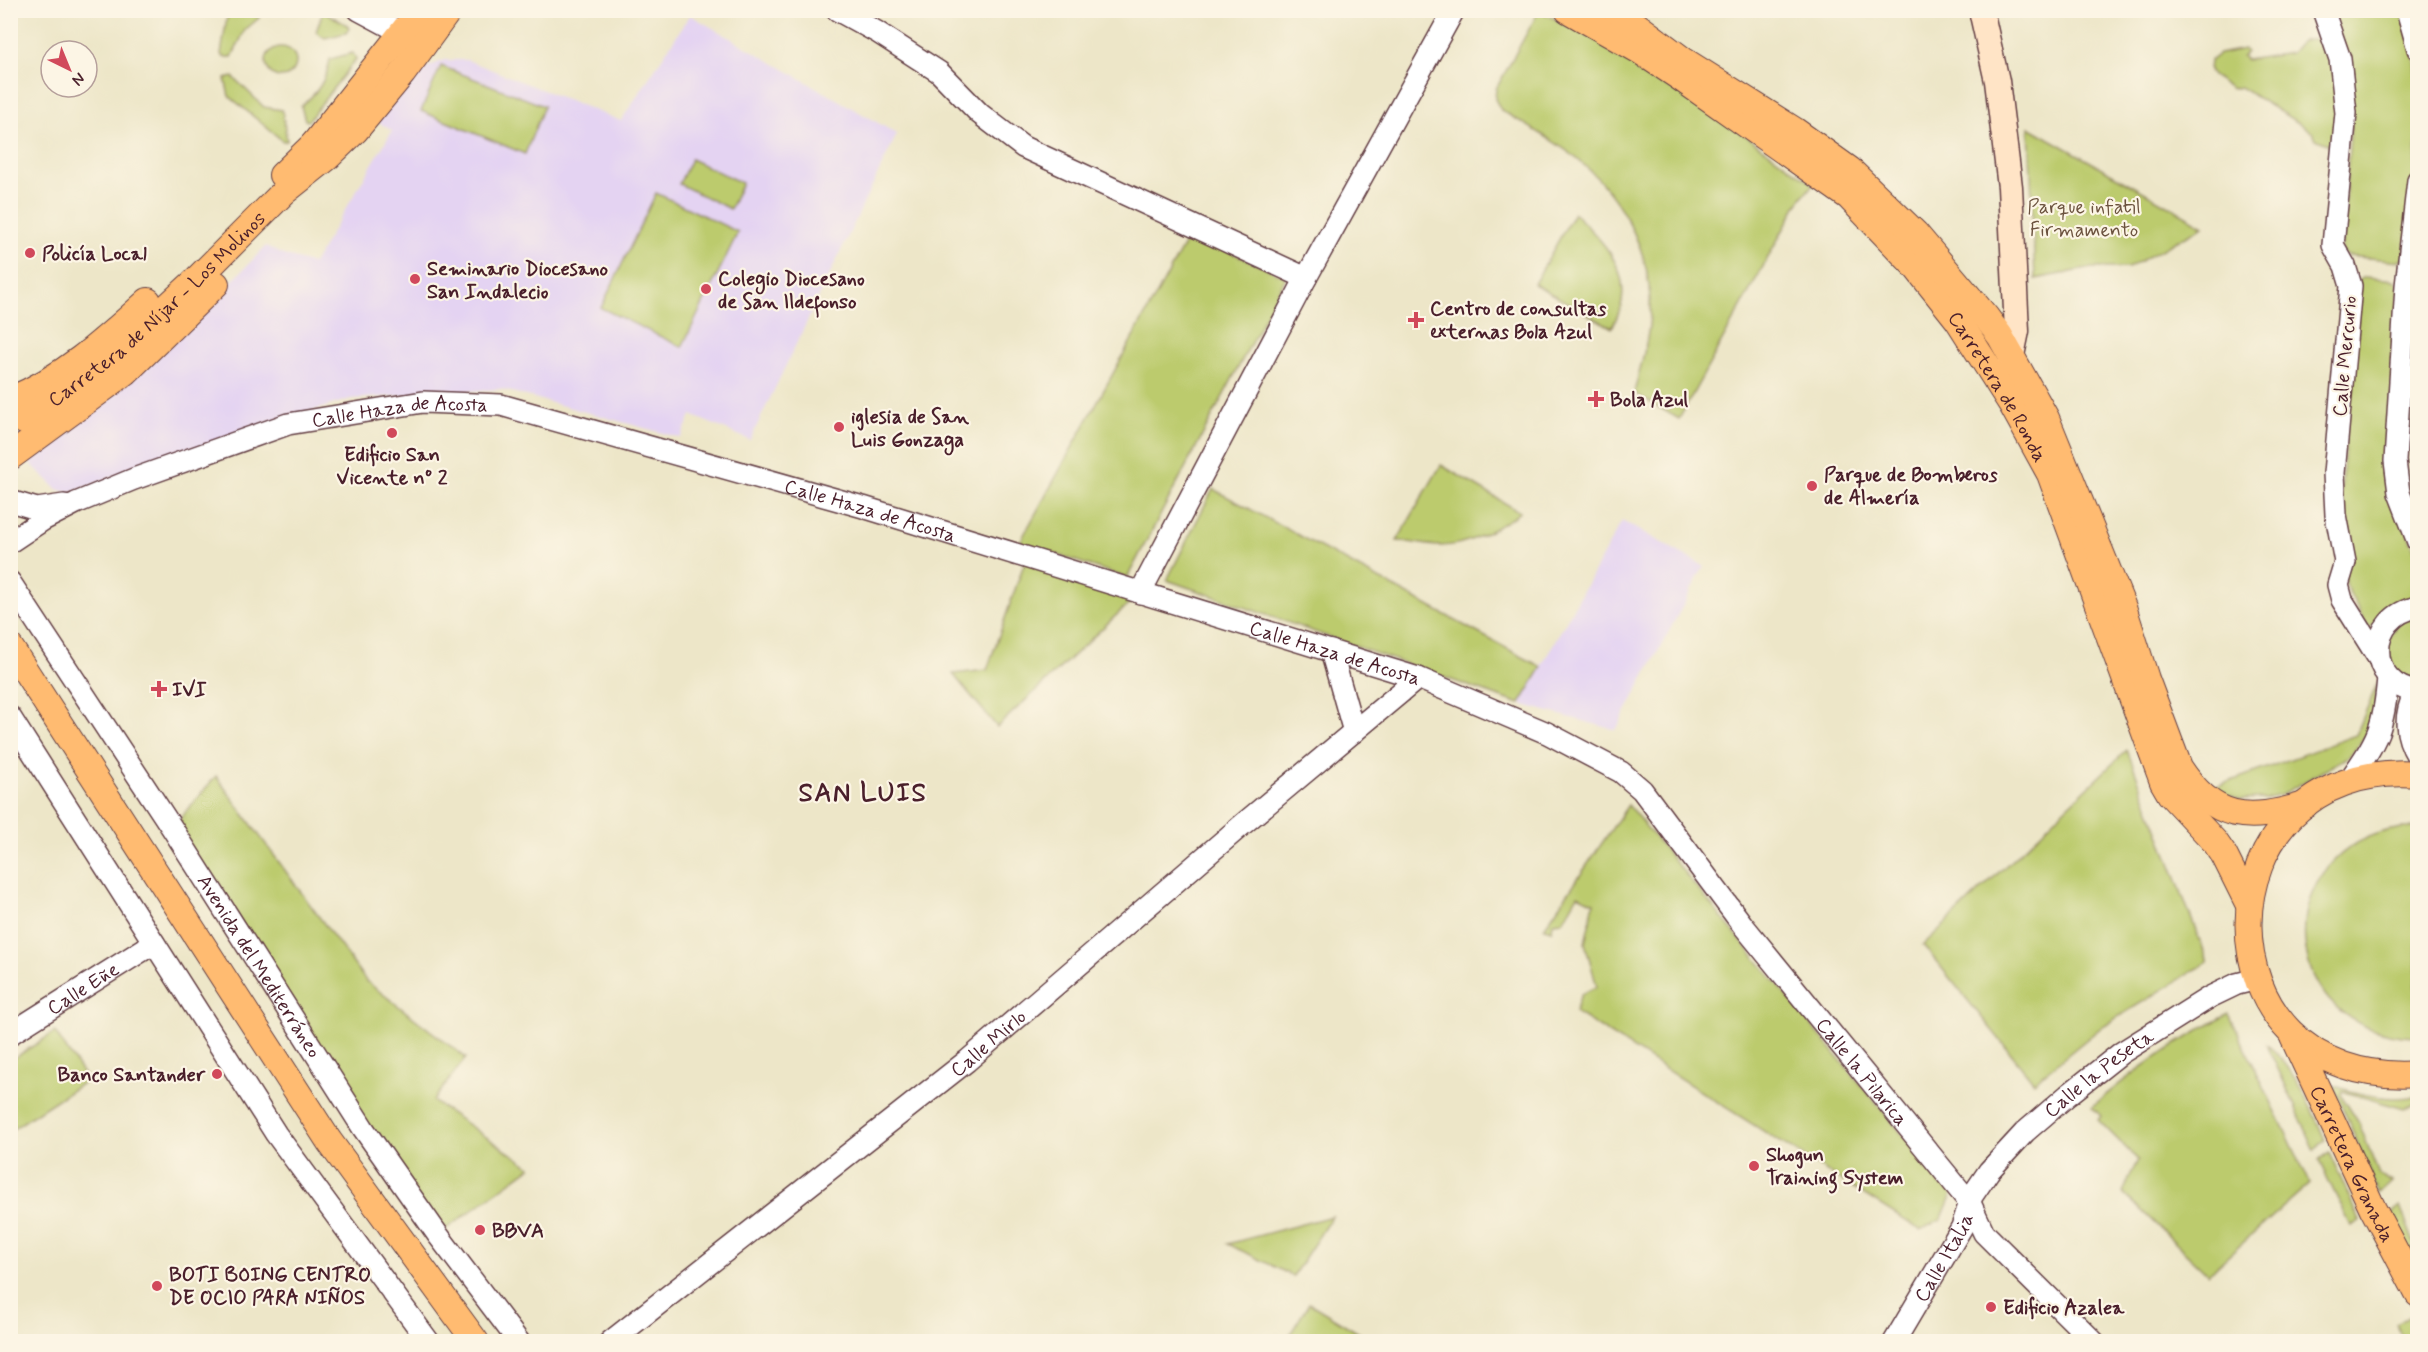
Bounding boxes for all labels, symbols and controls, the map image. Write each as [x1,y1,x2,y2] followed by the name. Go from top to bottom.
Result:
[39,39,99,99] north arrow
[67,68,89,90] text: N
[2027,194,2141,244] park label: Parque infatil Firmamento
[43,206,272,414] street label: Carretera de Níjar - Los Molinos
[42,241,147,268] place label: Policía Local
[23,246,37,260] marker: Policía Local
[427,256,609,306] place label: Seminario Diocesano San Indalecio
[718,266,865,318] place label: Colegio Diocesano de San Ildefonso
[408,272,422,286] marker: Seminario Diocesano San Indalecio
[699,282,713,296] marker: Colegio Diocesano de San Ildefonso
[2327,295,2364,418] street label: Calle Mercurio
[1430,296,1607,346] place label: Centro de consultas externas Bola Azul
[1941,306,2053,467] street label: Carretera de Ronda
[1407,311,1425,329] marker: Centro de consultas externas Bola Azul
[1610,387,1688,414] place label: Bola Azul
[310,390,488,435] street label: Calle Haza de Acosta
[1587,390,1605,408] marker: Bola Azul
[851,404,969,456] place label: iglesia de San Luis Gonzaga
[832,420,846,434] marker: iglesia de San Luis Gonzaga
[385,426,399,440] marker: Edificio San Vicente nº 2
[337,442,448,492] place label: Edificio San Vicente nº 2
[1824,462,1998,512] place label: Parque de Bomberos de Almería
[781,474,959,550] street label: Calle Haza de Acosta
[1805,479,1819,493] marker: Parque de Bomberos de Almería
[1246,615,1423,693] street label: Calle Haza de Acosta
[172,677,207,704] place label: IVI
[150,680,168,698] marker: IVI
[799,777,927,811] district label: SAN LUIS
[190,870,327,1064] street label: Avenida del Mediterráneo
[42,956,125,1022] street label: Calle Eñe
[945,1004,1033,1084] street label: Calle Mirlo
[1809,1013,1914,1132] street label: Calle la Pilarica
[2039,1023,2160,1125] street label: Calle la Peseta
[58,1062,206,1089] place label: Banco Santander
[210,1067,224,1081] marker: Banco Santander
[2302,1082,2400,1247] street label: Carretera Granada
[1766,1142,1904,1194] place label: Shogun Training System
[1747,1159,1761,1173] marker: Shogun Training System
[1909,1211,1980,1308] street label: Calle Italia
[492,1218,544,1245] place label: BBVA
[473,1223,487,1237] marker: BBVA
[169,1262,371,1312] place label: BOTI BOING CENTRO DE OCIO PARA NIÑOS
[150,1279,164,1293] marker: BOTI BOING CENTRO DE OCIO PARA NIÑOS
[2003,1295,2125,1322] place label: Edificio Azalea
[1984,1300,1998,1314] marker: Edificio Azalea

